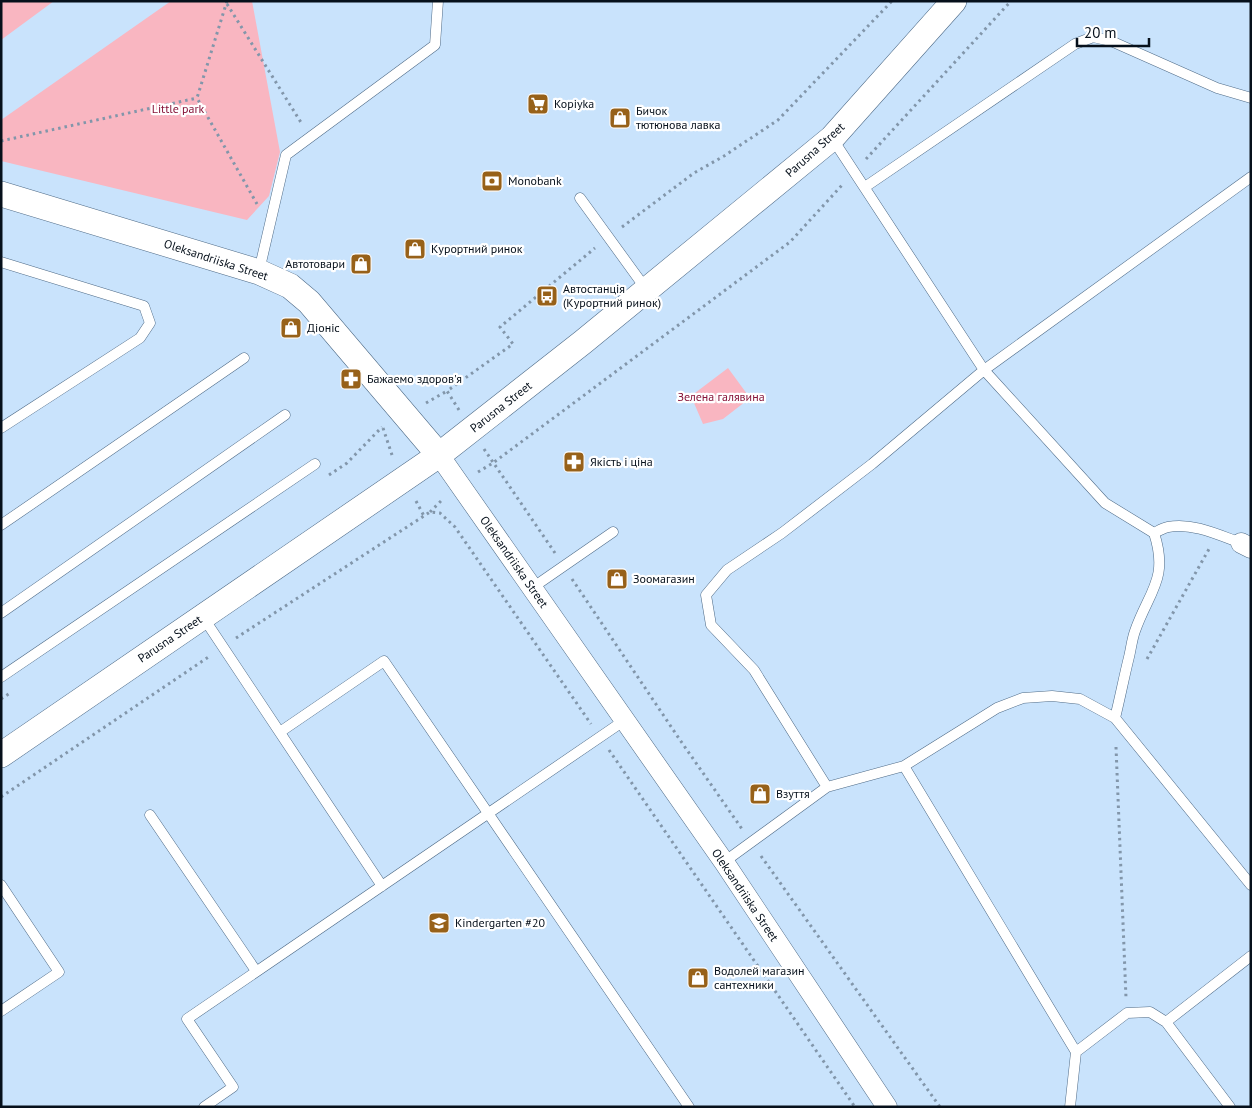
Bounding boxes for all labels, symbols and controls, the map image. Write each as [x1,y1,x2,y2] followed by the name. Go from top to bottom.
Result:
[1077,15,1150,47] scale bar
[1084,23,1117,42] text: 20 m
[526,92,550,116] supermarket icon: Kopiyka
[554,96,594,111] place label: Kopiyka
[152,101,205,116] park label: Little park
[636,103,720,132] place label: Бичок тютюнова лавка
[608,106,632,130] shop icon: Бичок тютюнова лавка
[782,119,847,180] street label: Parusna Street
[480,169,504,193] bank icon: Monobank
[508,173,562,188] place label: Monobank
[162,236,270,283] street label: Oleksandriiska Street
[403,237,427,261] shop icon: Курортний ринок
[431,241,523,256] place label: Курортний ринок
[349,252,373,276] shop icon: Автотовари
[285,256,345,271] place label: Автотовари
[563,281,661,310] place label: Автостанція (Курортний ринок)
[535,284,559,308] bus stop icon: Автостанція (Курортний ринок)
[279,316,303,340] shop icon: Діоніс
[307,320,340,335] place label: Діоніс
[339,367,363,391] pharmacy icon: Бажаемо здоров'я
[367,371,462,386] place label: Бажаемо здоров'я
[467,378,535,435] street label: Parusna Street
[677,389,765,404] park label: Зелена галявина
[562,450,586,474] pharmacy icon: Якість і ціна
[590,454,653,469] place label: Якість і ціна
[477,513,552,611] street label: Oleksandriiska Street
[605,567,629,591] shop icon: Зоомагазин
[633,571,695,586] place label: Зоомагазин
[135,612,205,666] street label: Parusna Street
[748,782,772,806] shop icon: Взуття
[776,786,810,801] place label: Взуття
[709,845,782,944] street label: Oleksandriiska Street
[427,911,451,935] school or university icon: Kindergarten #20
[455,915,545,930] place label: Kindergarten #20
[714,963,805,992] place label: Водолей магазин сантехники
[686,966,710,990] shop icon: Водолей магазин сантехники

